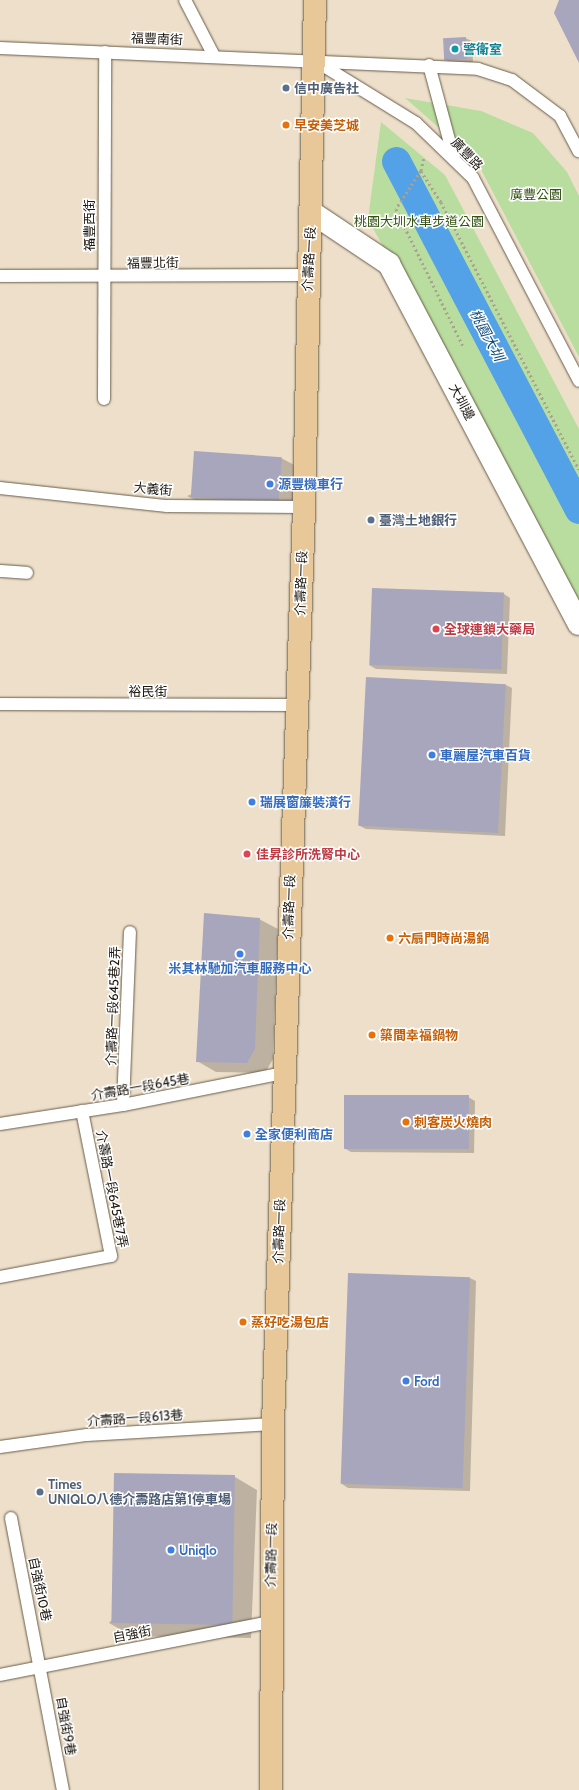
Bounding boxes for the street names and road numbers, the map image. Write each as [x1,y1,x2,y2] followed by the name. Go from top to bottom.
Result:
[131,30,183,48] street label: 福豐南街
[448,135,486,173] street label: 廣豐路
[81,199,97,251] street label: 福豐西街
[300,226,318,292] street label: 介壽路一段
[127,255,179,271] street label: 福豐北街
[446,381,478,423] street label: 大圳邊
[133,480,173,498] street label: 大義街
[292,550,310,616] street label: 介壽路一段
[129,683,167,699] street label: 裕民街
[280,874,298,940] street label: 介壽路一段
[103,946,123,1066] street label: 介壽路一段645巷2弄
[89,1071,191,1103] street label: 介壽路一段645巷
[93,1129,131,1249] street label: 介壽路一段645巷7弄
[270,1198,288,1264] street label: 介壽路一段
[86,1407,184,1429] street label: 介壽路一段613巷
[263,1522,279,1588] street label: 介壽路一段
[26,1555,54,1623] street label: 自強街10巷
[111,1623,153,1645] street label: 自強街
[53,1695,79,1757] street label: 自強街9巷

